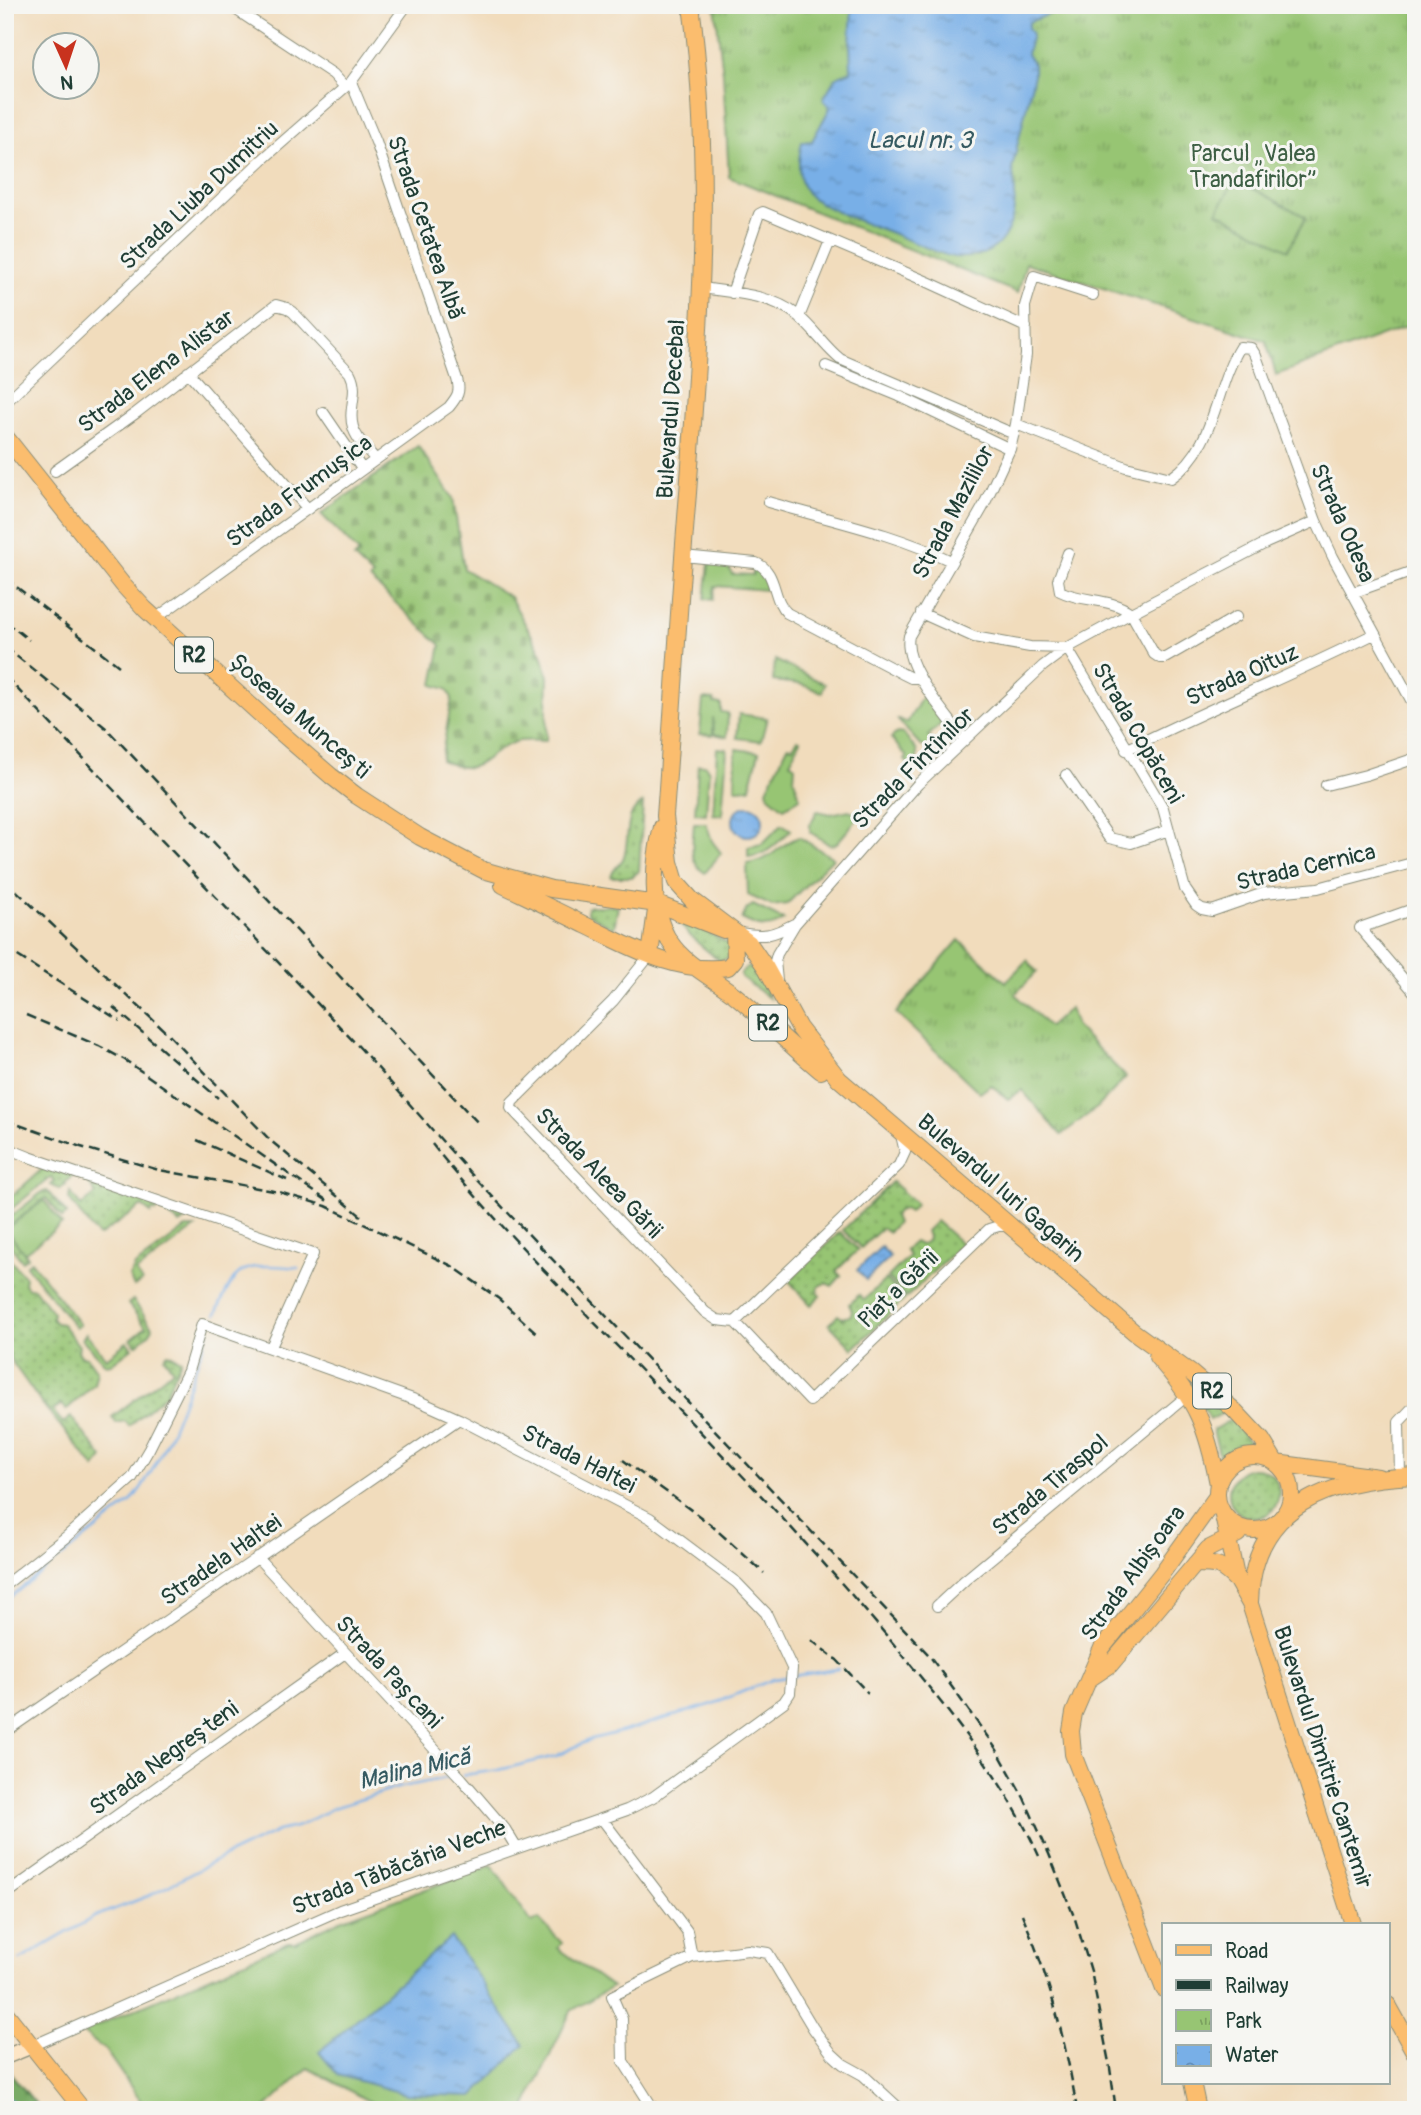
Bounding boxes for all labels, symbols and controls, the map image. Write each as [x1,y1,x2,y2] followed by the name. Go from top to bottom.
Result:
[32,32,102,102] north arrow
[60,70,74,94] text: N
[114,114,284,276] street label: Strada Liuba Dumitriu
[868,126,975,155] water label: Lacul nr. 3
[381,132,471,324] street label: Strada Cetatea Albă
[1190,139,1316,194] park label: Parcul „Valea Trandafirilor”
[72,303,240,439] street label: Strada Elena Alistar
[650,318,692,500] street label: Bulevardul Decebal
[220,428,378,554] street label: Strada Frumușica
[906,440,1000,584] street label: Strada Mazililor
[1304,459,1382,587] street label: Strada Odesa
[1181,637,1303,713] street label: Strada Oituz
[175,638,213,672] road number: R2
[224,647,376,785] street label: Șoseaua Muncești
[1086,657,1190,809] street label: Strada Copăceni
[846,701,980,835] street label: Strada Fîntînilor
[1234,837,1378,897] street label: Strada Cernica
[749,1006,787,1040] road number: R2
[529,1101,669,1245] street label: Strada Aleea Gării
[911,1107,1091,1269] street label: Bulevardul Iuri Gagarin
[852,1244,944,1334] street label: Piața Gării
[1193,1374,1231,1408] road number: R2
[517,1418,641,1500] street label: Strada Haltei
[986,1428,1114,1542] street label: Strada Tiraspol
[1074,1500,1192,1646] street label: Strada Albișoara
[155,1508,287,1612] street label: Stradela Haltei
[329,1610,449,1734] street label: Strada Pașcani
[1267,1622,1379,1892] street label: Bulevardul Dimitrie Cantemir
[84,1694,244,1822] street label: Strada Negreșteni
[356,1741,476,1796] water label: Malina Mică
[288,1813,511,1921] street label: Strada Tăbăcăria Veche
[1162,1923,1390,2084] legend
[1225,1938,1269,1965] text: Road
[1225,1973,1289,2000] text: Railway
[1225,2008,1262,2035] text: Park
[1225,2042,1279,2069] text: Water

